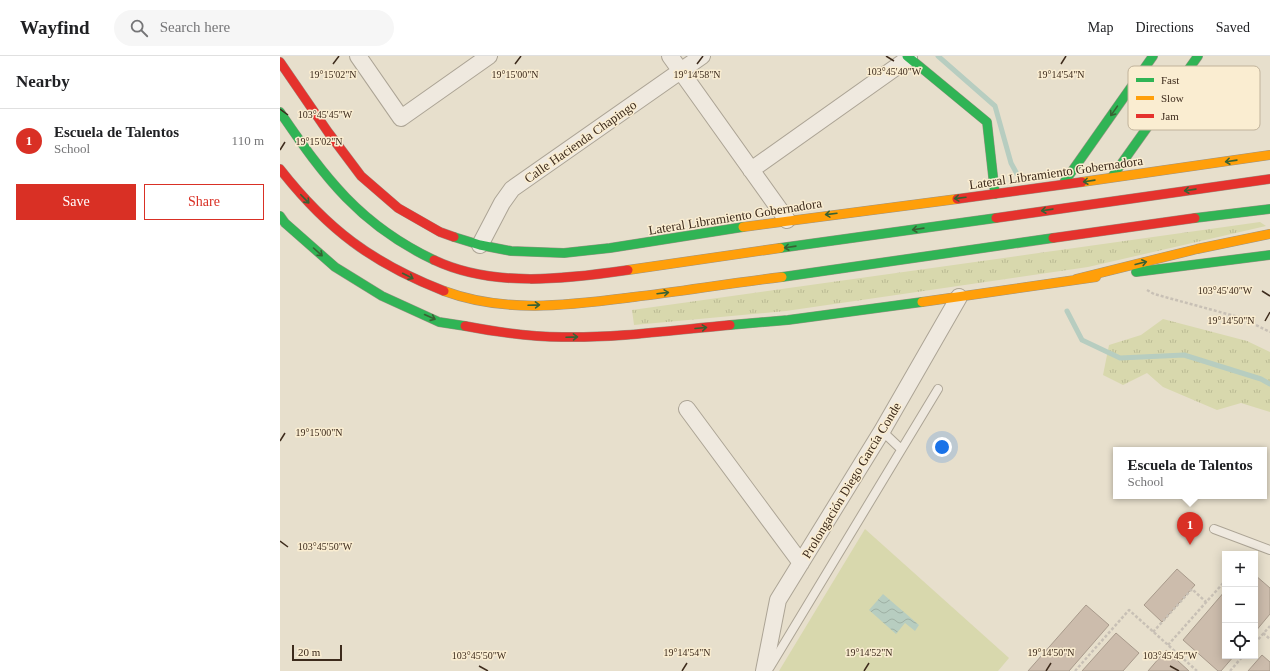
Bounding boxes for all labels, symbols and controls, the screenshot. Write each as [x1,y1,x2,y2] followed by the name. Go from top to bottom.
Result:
[114,10,394,46] search box
[20,17,90,38] text: Wayfind
[128,17,150,39] icon: search
[160,19,230,35] text: Search here
[1088,20,1113,35] text: Map
[1135,20,1194,35] text: Directions
[1216,20,1250,35] text: Saved
[867,66,922,77] text: 103°45'40"W
[1128,66,1260,130] legend
[309,69,357,80] text: 19°15'02"N
[491,69,539,80] text: 19°15'00"N
[673,69,721,80] text: 19°14'58"N
[1037,69,1085,80] text: 19°14'54"N
[16,72,70,91] text: Nearby
[1161,74,1179,86] text: Fast
[1161,92,1184,104] text: Slow
[521,97,639,186] street label: Calle Hacienda Chapingo
[1110,105,1118,116] one-way arrow
[298,109,353,120] text: 103°45'45"W
[1161,110,1179,122] text: Jam
[54,124,179,140] text: Escuela de Talentos
[26,133,32,148] text: 1
[232,133,264,148] text: 110 m
[295,136,343,147] text: 19°15'02"N
[54,141,90,156] text: School
[968,153,1144,192] street label: Lateral Libramiento Gobernadora
[1225,157,1238,165] one-way arrow
[1083,177,1096,185] one-way arrow
[16,184,136,220] button: Save
[144,184,264,220] button: Share
[1184,186,1197,194] one-way arrow
[300,194,310,204] one-way arrow
[647,195,823,238] street label: Lateral Libramiento Gobernadora
[954,195,967,202] one-way arrow
[1041,206,1054,214] one-way arrow
[825,211,838,218] one-way arrow
[912,225,925,233] one-way arrow
[784,243,797,251] one-way arrow
[313,248,324,257] one-way arrow
[1134,258,1147,266] one-way arrow
[402,273,414,280] one-way arrow
[1198,285,1253,296] text: 103°45'40"W
[656,289,669,297] one-way arrow
[527,302,540,309] one-way arrow
[423,314,435,322] one-way arrow
[1207,315,1255,326] text: 19°14'50"N
[694,324,707,331] one-way arrow
[565,333,578,340] one-way arrow
[799,399,904,561] street label: Prolongación Diego García Conde
[295,427,343,438] text: 19°15'00"N
[932,437,952,457] your location
[1113,447,1267,499] popup
[1127,457,1253,473] text: Escuela de Talentos
[1127,474,1164,489] text: School
[1177,512,1203,545] pin: 1
[298,541,353,552] text: 103°45'50"W
[1222,551,1258,659] map controls
[1222,551,1258,587] button: +
[1222,587,1258,623] button: −
[1222,623,1258,659] button: locate
[292,643,342,662] scale bar
[298,646,320,658] text: 20 m
[663,647,711,658] text: 19°14'54"N
[845,647,893,658] text: 19°14'52"N
[1027,647,1075,658] text: 19°14'50"N
[452,650,507,661] text: 103°45'50"W
[1143,650,1198,661] text: 103°45'45"W

